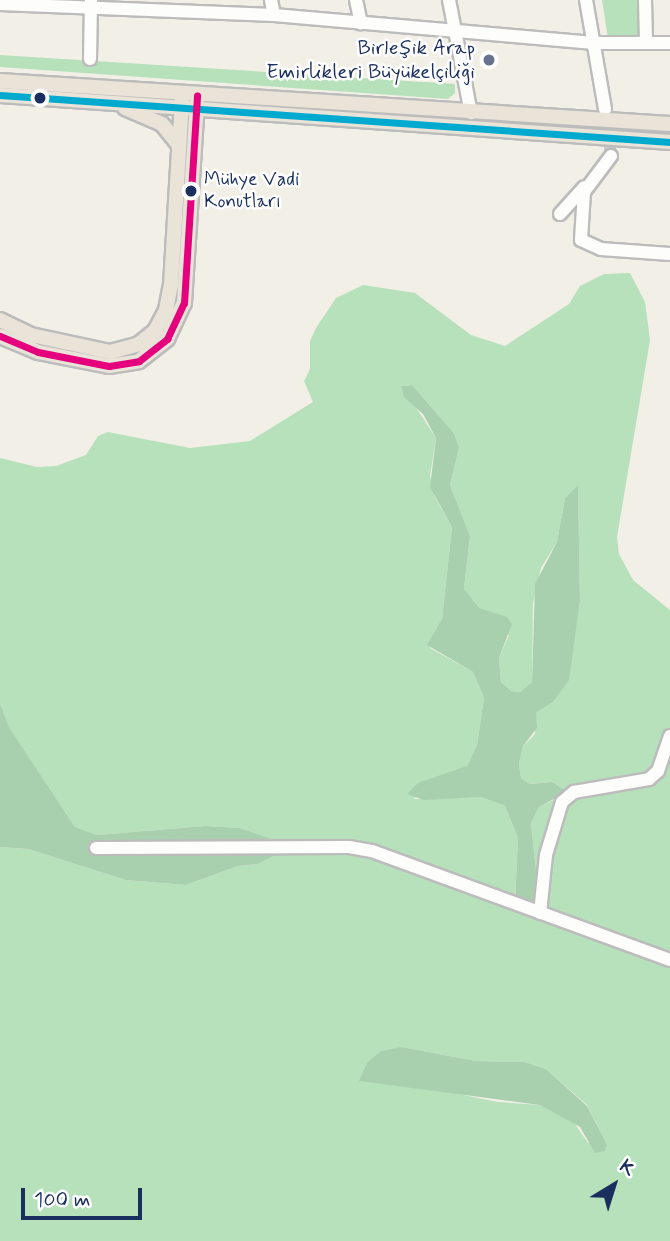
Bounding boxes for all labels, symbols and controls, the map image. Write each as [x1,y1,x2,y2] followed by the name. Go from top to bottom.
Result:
[266,35,475,85] place label: Birleşik Arap Emirlikleri Büyükelçiliği
[481,52,497,68] marker: Birleşik Arap Emirlikleri Büyükelçiliği
[33,91,47,105] unlabelled marker
[204,169,298,213] place label: Mühye Vadi Konutları
[184,184,198,198] marker: Mühye Vadi Konutları
[579,1150,649,1220] north arrow
[614,1154,640,1182] text: K
[24,1174,145,1218] scale bar
[34,1186,90,1214] text: 100 m

